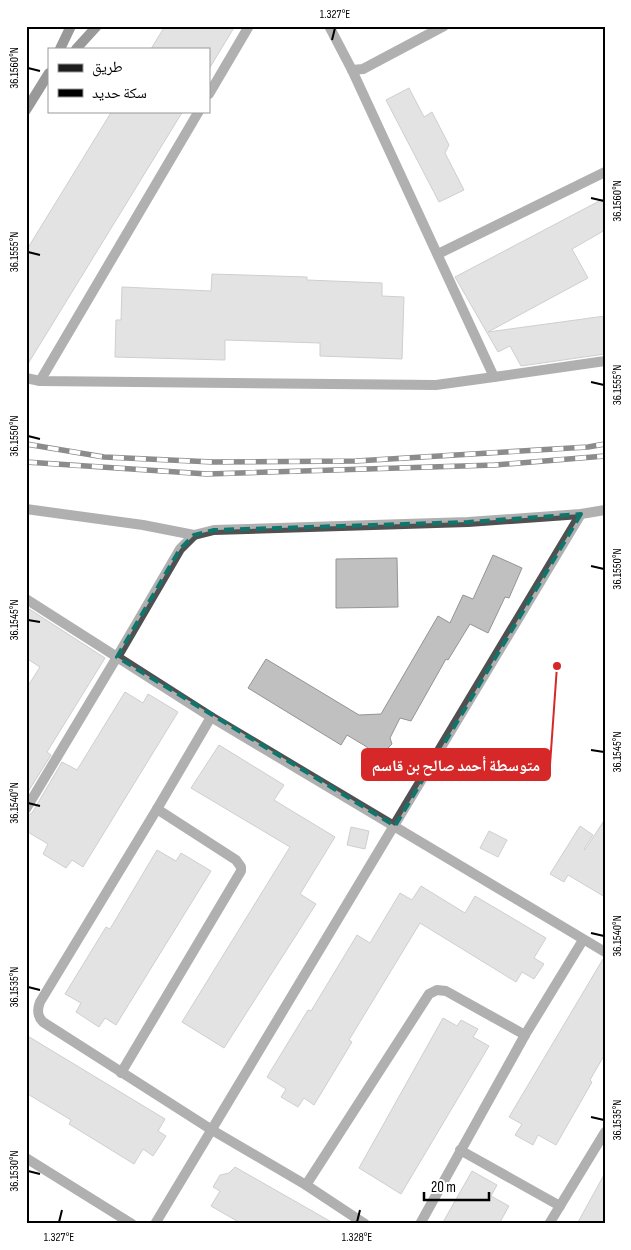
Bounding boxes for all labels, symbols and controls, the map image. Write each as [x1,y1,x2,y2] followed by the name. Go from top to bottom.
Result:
[320,7,350,22] text: 1.327°E
[7,47,22,89] text: 36.1560°N
[48,48,210,112] legend
[92,58,123,77] text: طريق
[92,84,147,103] text: سكة حديد
[610,180,625,222] text: 36.1560°N
[7,232,22,272] text: 36.1555°N
[610,365,625,405] text: 36.1555°N
[7,415,22,457] text: 36.1550°N
[610,548,625,590] text: 36.1550°N
[7,600,22,640] text: 36.1545°N
[610,732,625,772] text: 36.1545°N
[362,749,550,780] callout: متوسطة أحمد صالح بن قاسم
[372,756,540,777] text: متوسطة أحمد صالح بن قاسم
[7,782,22,824] text: 36.1540°N
[610,915,625,957] text: 36.1540°N
[7,967,22,1007] text: 36.1535°N
[610,1100,625,1140] text: 36.1535°N
[7,1150,22,1192] text: 36.1530°N
[424,1170,488,1202] scale bar
[431,1178,456,1197] text: 20 m
[44,1230,74,1245] text: 1.327°E
[342,1230,372,1245] text: 1.328°E

